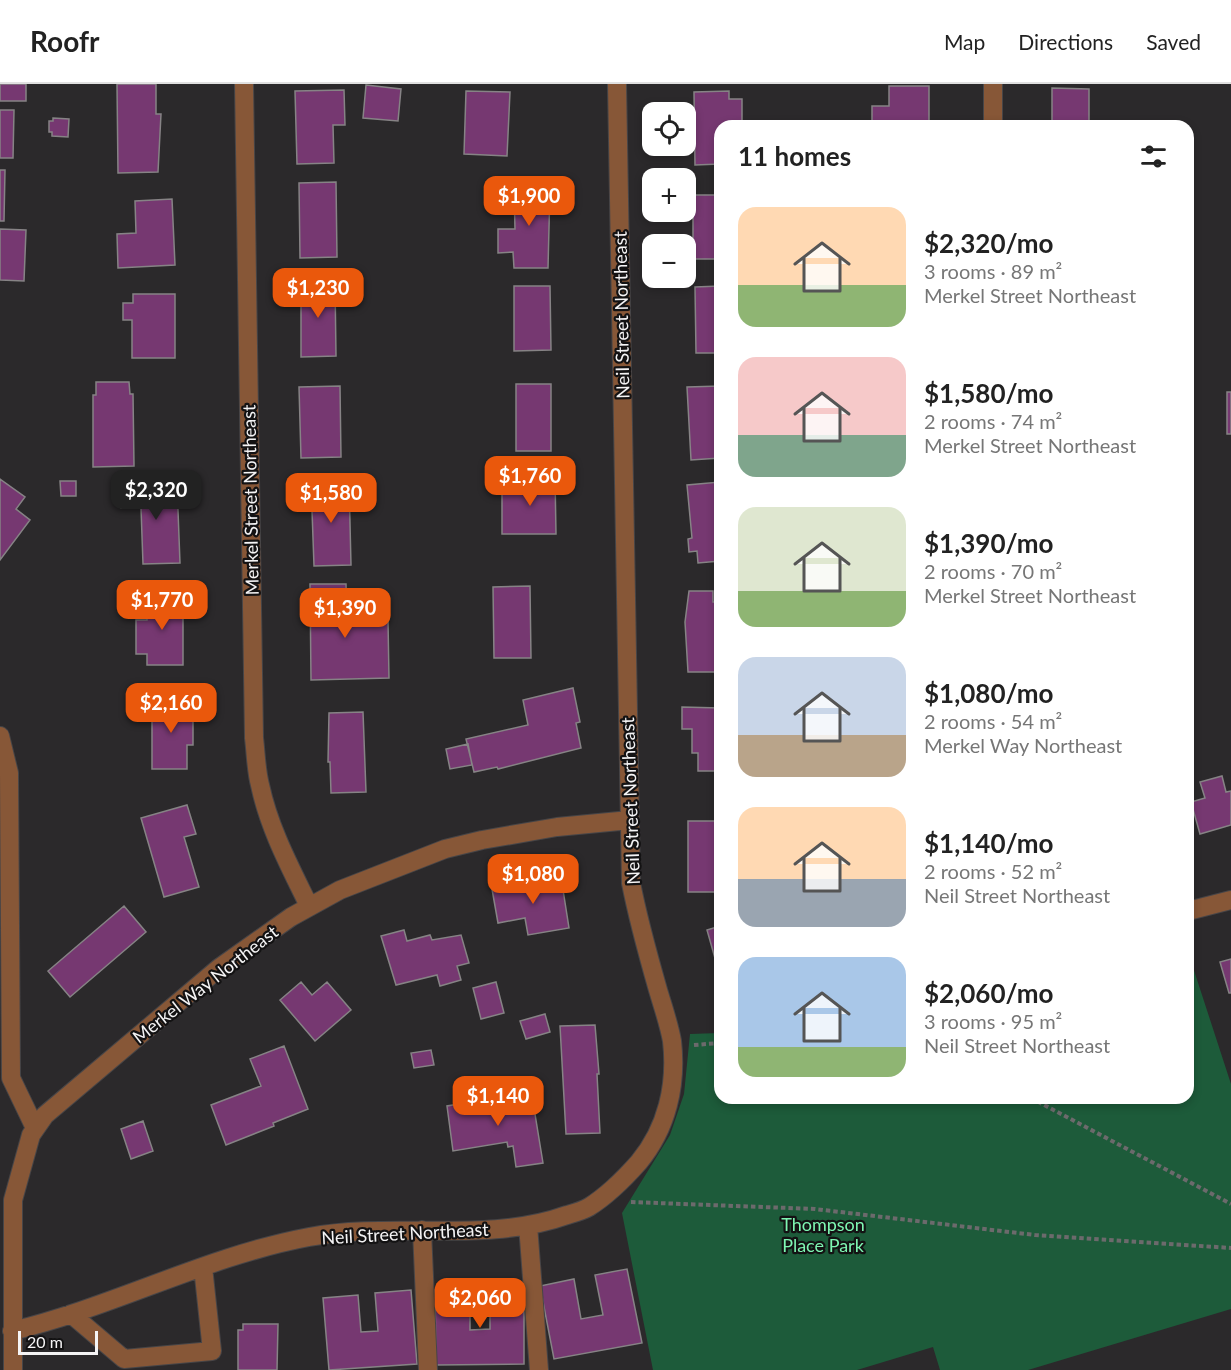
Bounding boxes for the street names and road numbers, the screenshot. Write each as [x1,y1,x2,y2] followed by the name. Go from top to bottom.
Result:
[609,230,633,399] street label: Neil Street Northeast
[237,404,263,596] street label: Merkel Street Northeast
[616,716,644,885] street label: Neil Street Northeast
[128,920,283,1048] street label: Merkel Way Northeast
[321,1218,490,1248] street label: Neil Street Northeast

